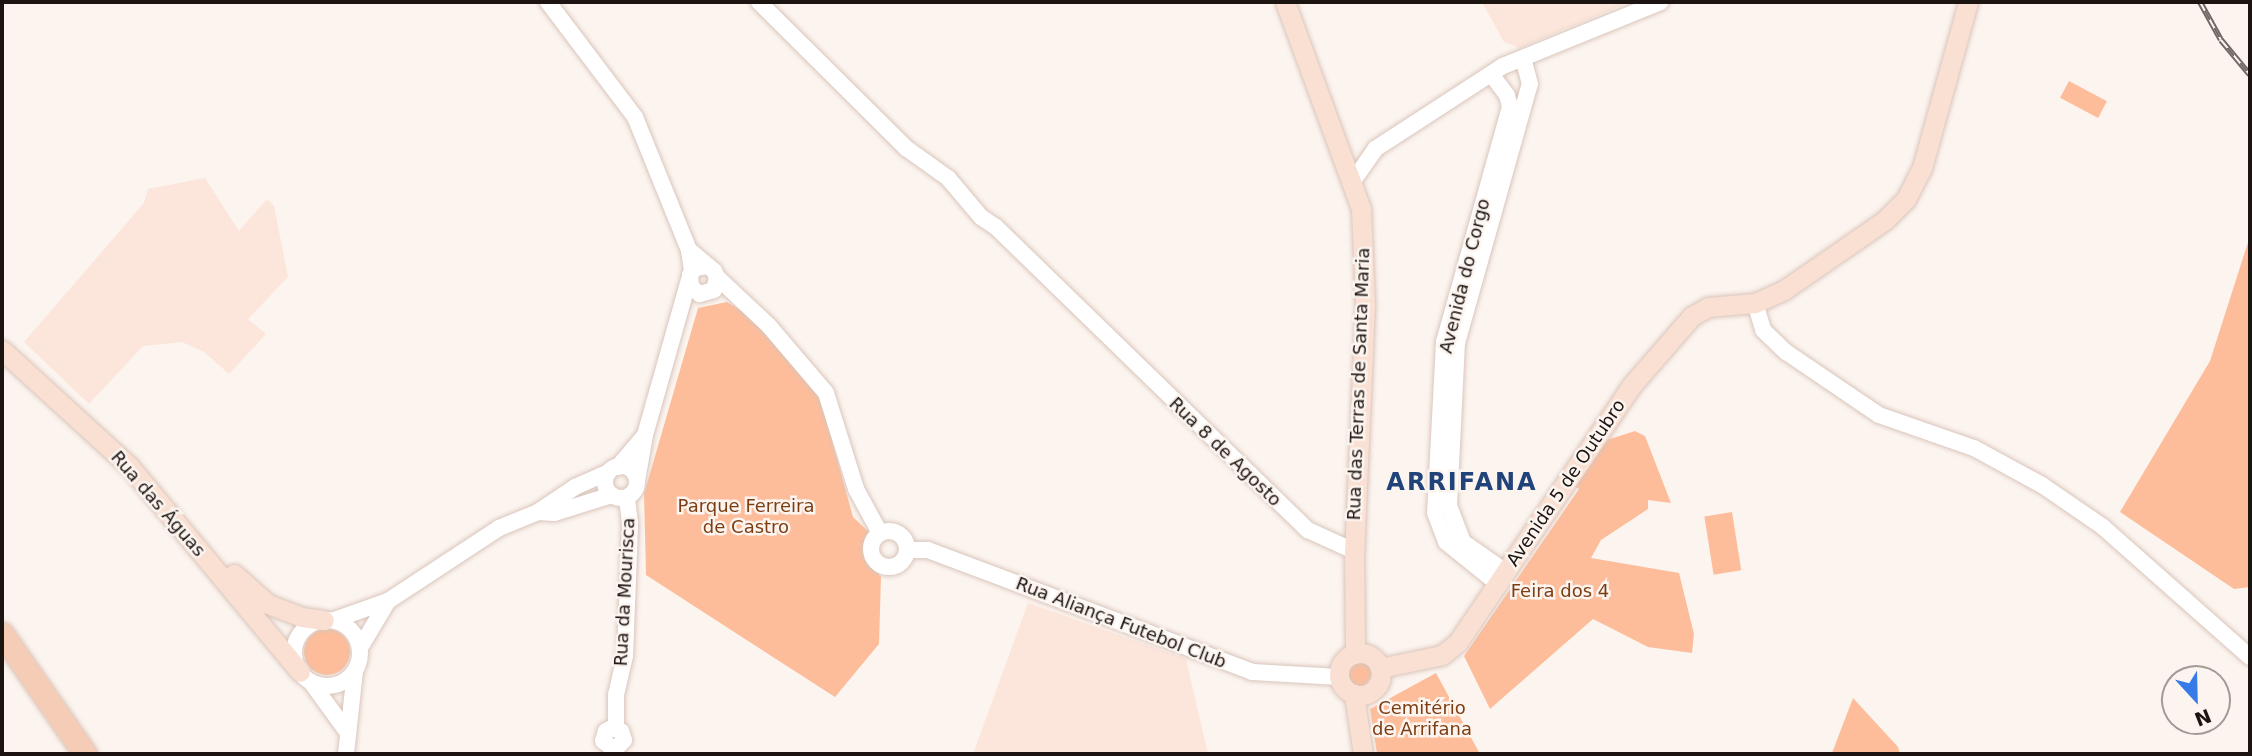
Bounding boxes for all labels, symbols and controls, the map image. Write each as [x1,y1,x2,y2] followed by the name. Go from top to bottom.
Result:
[1435,196,1495,356] street label: Avenida do Corgo
[1343,247,1375,521] street label: Rua das Terras de Santa Maria
[1164,393,1286,511] street label: Rua 8 de Agosto
[1502,396,1630,570] street label: Avenida 5 de Outubro
[106,447,210,561] street label: Rua das Águas
[1387,469,1537,497] district label: ARRIFANA
[678,496,814,538] park label: Parque Ferreira de Castro
[610,517,640,667] street label: Rua da Mourisca
[1013,573,1229,673] street label: Rua Aliança Futebol Club
[1511,580,1609,602] park label: Feira dos 4
[2161,665,2231,735] north arrow
[1372,698,1472,740] park label: Cemitério de Arrifana
[2192,704,2215,731] text: N

